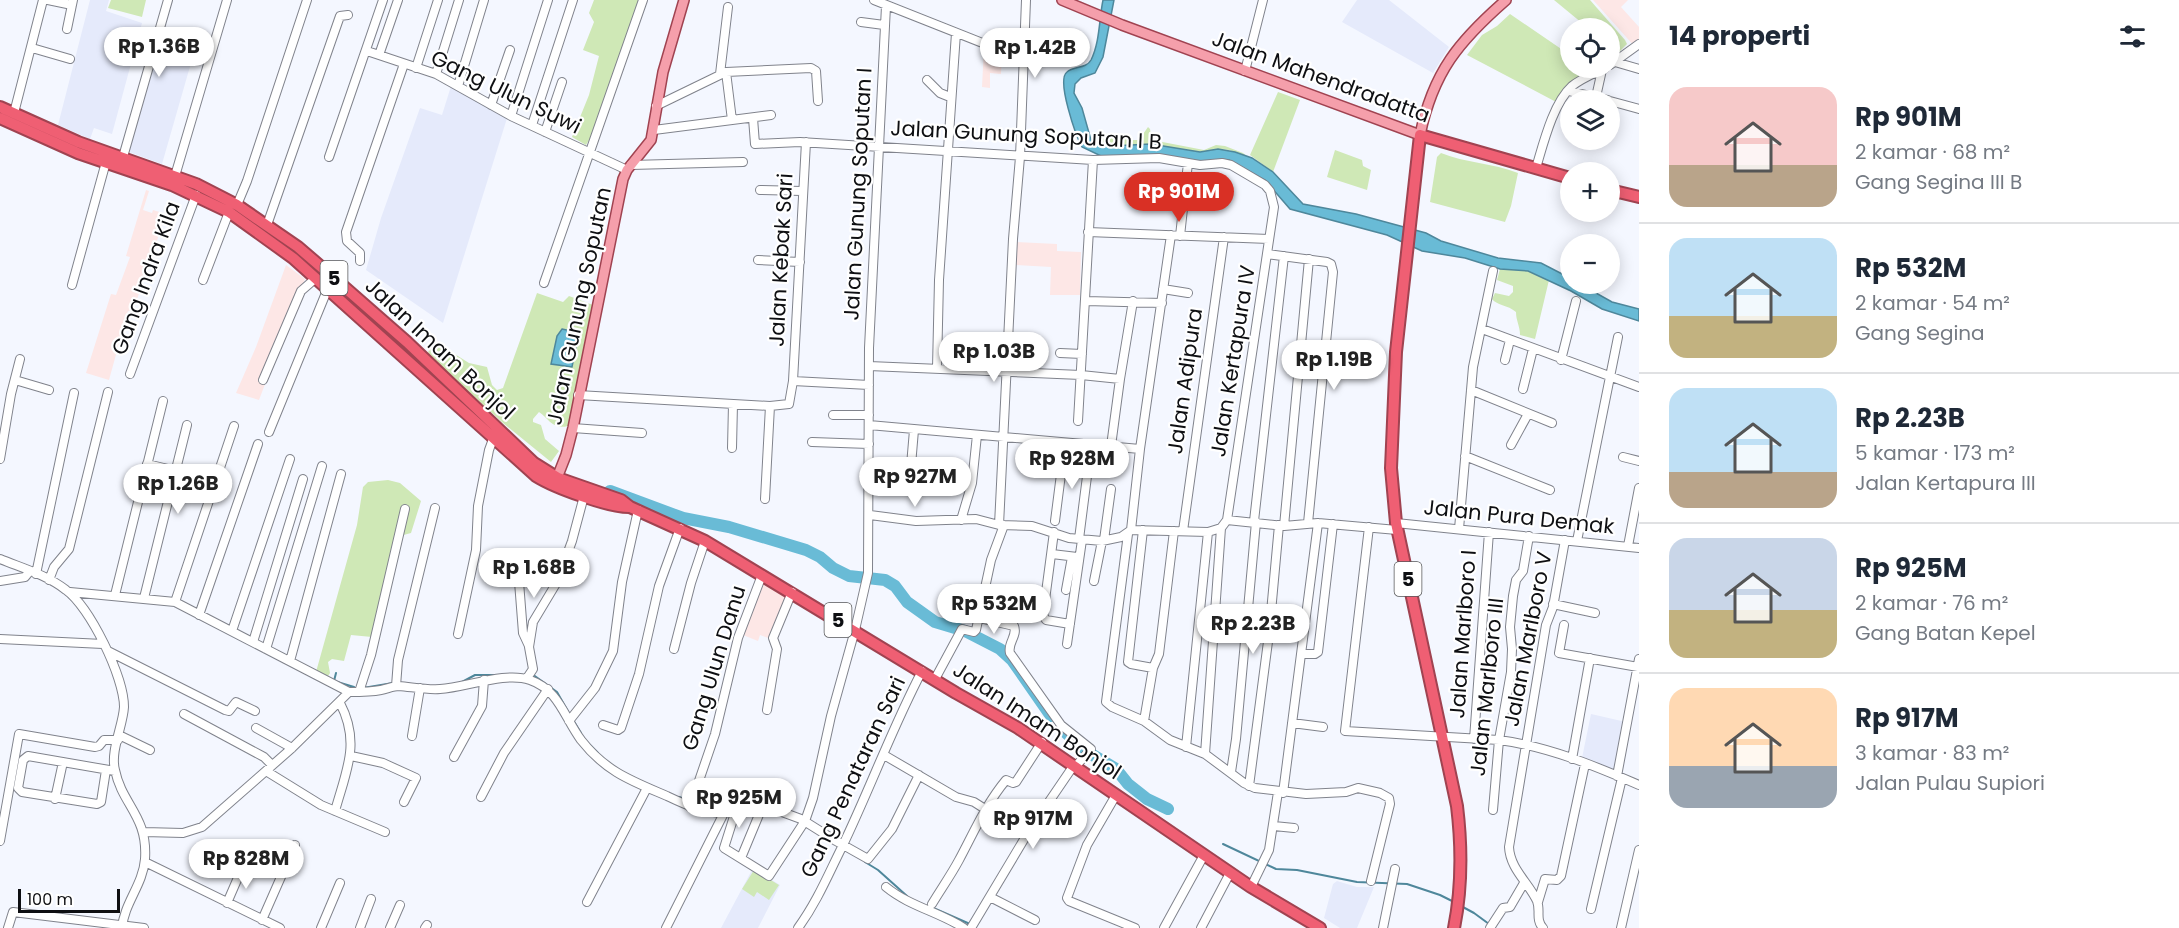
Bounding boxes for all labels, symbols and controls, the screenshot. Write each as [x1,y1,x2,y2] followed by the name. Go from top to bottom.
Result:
[1560,18,1620,294] map controls
[1560,18,1620,78] button: locate
[1669,18,1810,54] text: 14 properti
[2116,20,2149,53] icon: filters
[1208,24,1434,129] street label: Jalan Mahendradatta
[97,27,221,78] pin: Rp 1.36B
[973,28,1097,79] pin: Rp 1.42B
[118,32,200,60] text: Rp 1.36B
[994,33,1076,61] text: Rp 1.42B
[426,43,586,140] street label: Gang Ulun Suwi
[836,67,879,321] street label: Jalan Gunung Soputan I
[1560,90,1620,150] button: layers
[1855,99,1962,135] text: Rp 901M
[1717,111,1789,183] icon: home
[890,113,1162,156] street label: Jalan Gunung Soputan I B
[1855,138,2010,166] text: 2 kamar · 68 m²
[1560,162,1620,222] button: +
[1855,168,2022,196] text: Gang Segina III B
[761,172,800,347] street label: Jalan Kebak Sari
[1124,172,1234,223] pin: Rp 901M
[1138,177,1220,205] text: Rp 901M
[539,184,618,427] street label: Jalan Gunung Soputan
[104,197,187,359] street label: Gang Indra Kila
[1560,234,1620,294] button: −
[1855,250,1966,286] text: Rp 532M
[320,261,348,295] road number: 5
[1717,262,1789,334] icon: home
[1203,263,1262,459] street label: Jalan Kertapura IV
[359,271,522,426] street label: Jalan Imam Bonjol
[1855,289,2010,317] text: 2 kamar · 54 m²
[1160,306,1209,456] street label: Jalan Adipura
[1855,319,1985,347] text: Gang Segina
[932,332,1056,383] pin: Rp 1.03B
[953,337,1035,365] text: Rp 1.03B
[1272,340,1396,391] pin: Rp 1.19B
[1295,345,1373,373] text: Rp 1.19B
[1855,400,1965,436] text: Rp 2.23B
[1717,412,1789,484] icon: home
[1017,439,1127,490] pin: Rp 928M
[1855,439,2015,467] text: 5 kamar · 173 m²
[1029,444,1115,472] text: Rp 928M
[860,457,970,508] pin: Rp 927M
[873,462,957,490] text: Rp 927M
[116,464,240,515] pin: Rp 1.26B
[137,469,219,497] text: Rp 1.26B
[1855,469,2036,497] text: Jalan Kertapura III
[1422,492,1616,541] street label: Jalan Pura Demak
[472,548,596,599] pin: Rp 1.68B
[1442,549,1483,719] street label: Jalan Marlboro I
[1496,549,1559,729] street label: Jalan Marlboro V
[1855,550,1967,586] text: Rp 925M
[493,553,575,581] text: Rp 1.68B
[1394,562,1422,596] road number: 5
[1717,562,1789,634] icon: home
[675,582,752,754] street label: Gang Ulun Danu
[939,584,1049,635] pin: Rp 532M
[951,589,1037,617] text: Rp 532M
[1855,589,2008,617] text: 2 kamar · 76 m²
[1463,596,1510,777] street label: Jalan Marlboro III
[824,603,852,637] road number: 5
[1191,604,1315,655] pin: Rp 2.23B
[1211,609,1295,637] text: Rp 2.23B
[1855,619,2036,647] text: Gang Batan Kepel
[947,655,1127,786] street label: Jalan Imam Bonjol
[793,671,912,882] street label: Gang Penataran Sari
[1855,700,1959,736] text: Rp 917M
[1717,712,1789,784] icon: home
[1855,739,2009,767] text: 3 kamar · 83 m²
[1855,769,2045,797] text: Jalan Pulau Supiori
[684,778,794,829] pin: Rp 925M
[696,783,782,811] text: Rp 925M
[978,799,1088,850] pin: Rp 917M
[993,804,1073,832] text: Rp 917M
[191,839,301,890] pin: Rp 828M
[203,844,289,872] text: Rp 828M
[18,886,120,914] scale bar
[27,888,73,911] text: 100 m

